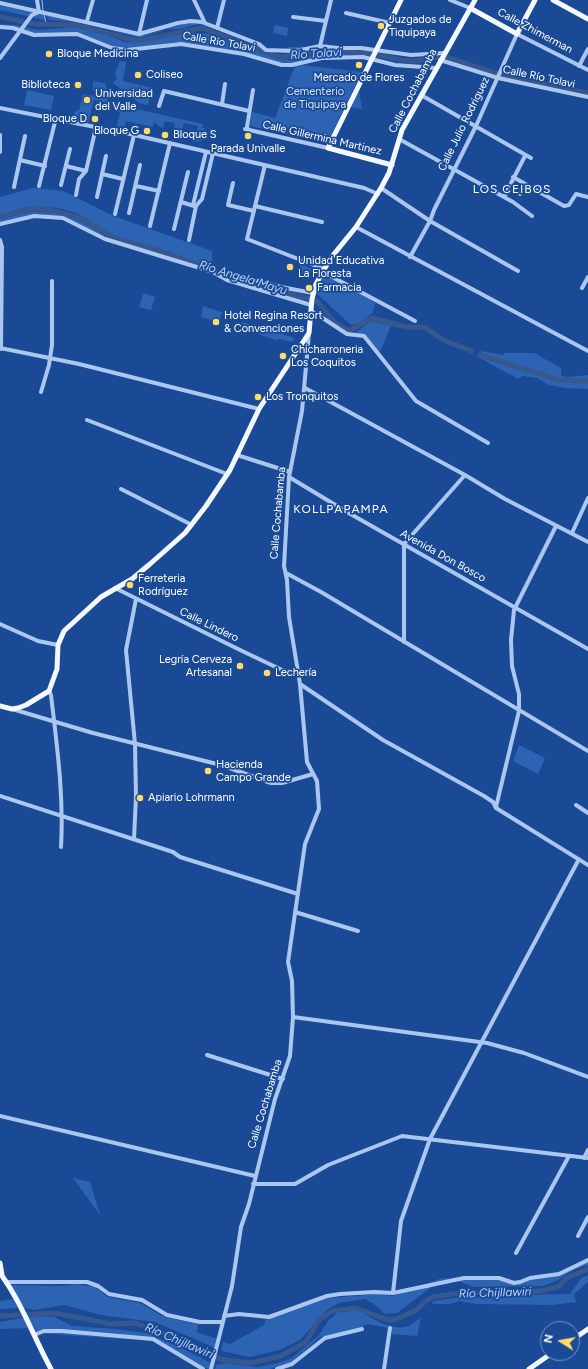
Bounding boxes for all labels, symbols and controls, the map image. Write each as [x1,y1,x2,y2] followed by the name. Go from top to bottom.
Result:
[495,6,575,56] street label: Calle Zhimerman
[389,13,451,39] place label: Juzgados de Tiquipaya
[376,21,386,31] marker: Juzgados de Tiquipaya
[182,29,256,55] street label: Calle Río Tolavi
[290,45,342,63] water label: Río Tolavi
[57,47,138,61] place label: Bloque Medicina
[386,47,440,135] street label: Calle Cochabamba
[44,49,54,59] marker: Bloque Medicina
[354,60,364,70] marker: Mercado de Flores
[502,63,576,91] street label: Calle Río Tolavi
[146,68,183,82] place label: Coliseo
[133,70,143,80] marker: Coliseo
[314,71,404,85] place label: Mercado de Flores
[436,75,492,173] street label: Calle Julio Rodriguez
[21,78,70,92] place label: Biblioteca
[73,80,83,90] marker: Biblioteca
[284,85,346,111] park label: Cementerio de Tiquipaya
[95,87,153,113] place label: Universidad del Valle
[82,95,92,105] marker: Universidad del Valle
[43,112,87,126] place label: Bloque D
[90,114,100,124] marker: Bloque D
[261,118,383,158] street label: Calle Gillermina Martinez
[94,124,139,138] place label: Bloque G
[142,126,152,136] marker: Bloque G
[173,128,216,142] place label: Bloque S
[160,130,170,140] marker: Bloque S
[243,131,253,141] marker: Parada Univalle
[211,142,285,156] place label: Parada Univalle
[473,182,551,196] district label: LOS CEIBOS
[298,254,384,280] place label: Unidad Educativa La Floresta
[197,258,289,298] water label: Río Angela Mayu
[285,262,295,272] marker: Unidad Educativa La Floresta
[317,281,361,295] place label: Farmacia
[304,283,314,293] marker: Farmacia
[224,309,323,335] place label: Hotel Regina Resort & Convenciones
[211,317,221,327] marker: Hotel Regina Resort & Convenciones
[291,343,363,369] place label: Chicharroneria Los Coquitos
[278,351,288,361] marker: Chicharroneria Los Coquitos
[266,390,338,404] place label: Los Tronquitos
[253,392,263,402] marker: Los Tronquitos
[267,466,289,560] street label: Calle Cochabamba
[293,502,389,516] district label: KOLLPAPAMPA
[398,527,488,585] street label: Avenida Don Bosco
[138,572,188,598] place label: Ferreteria Rodríguez
[125,580,135,590] marker: Ferreteria Rodríguez
[177,605,241,645] street label: Calle Lindero
[159,653,232,679] place label: Legría Cerveza Artesanal
[235,661,245,671] marker: Legría Cerveza Artesanal
[275,666,317,680] place label: Lechería
[262,668,272,678] marker: Lechería
[216,758,291,784] place label: Hacienda Campo Grande
[203,766,213,776] marker: Hacienda Campo Grande
[148,791,235,805] place label: Apiario Lohrmann
[135,793,145,803] marker: Apiario Lohrmann
[245,1058,285,1150] street label: Calle Cochabamba
[458,1285,532,1301] water label: Río Chijllawiri
[143,1320,215,1362] water label: Río Chijllawiri
[540,1321,580,1361] north arrow
[542,1333,556,1344] text: N

